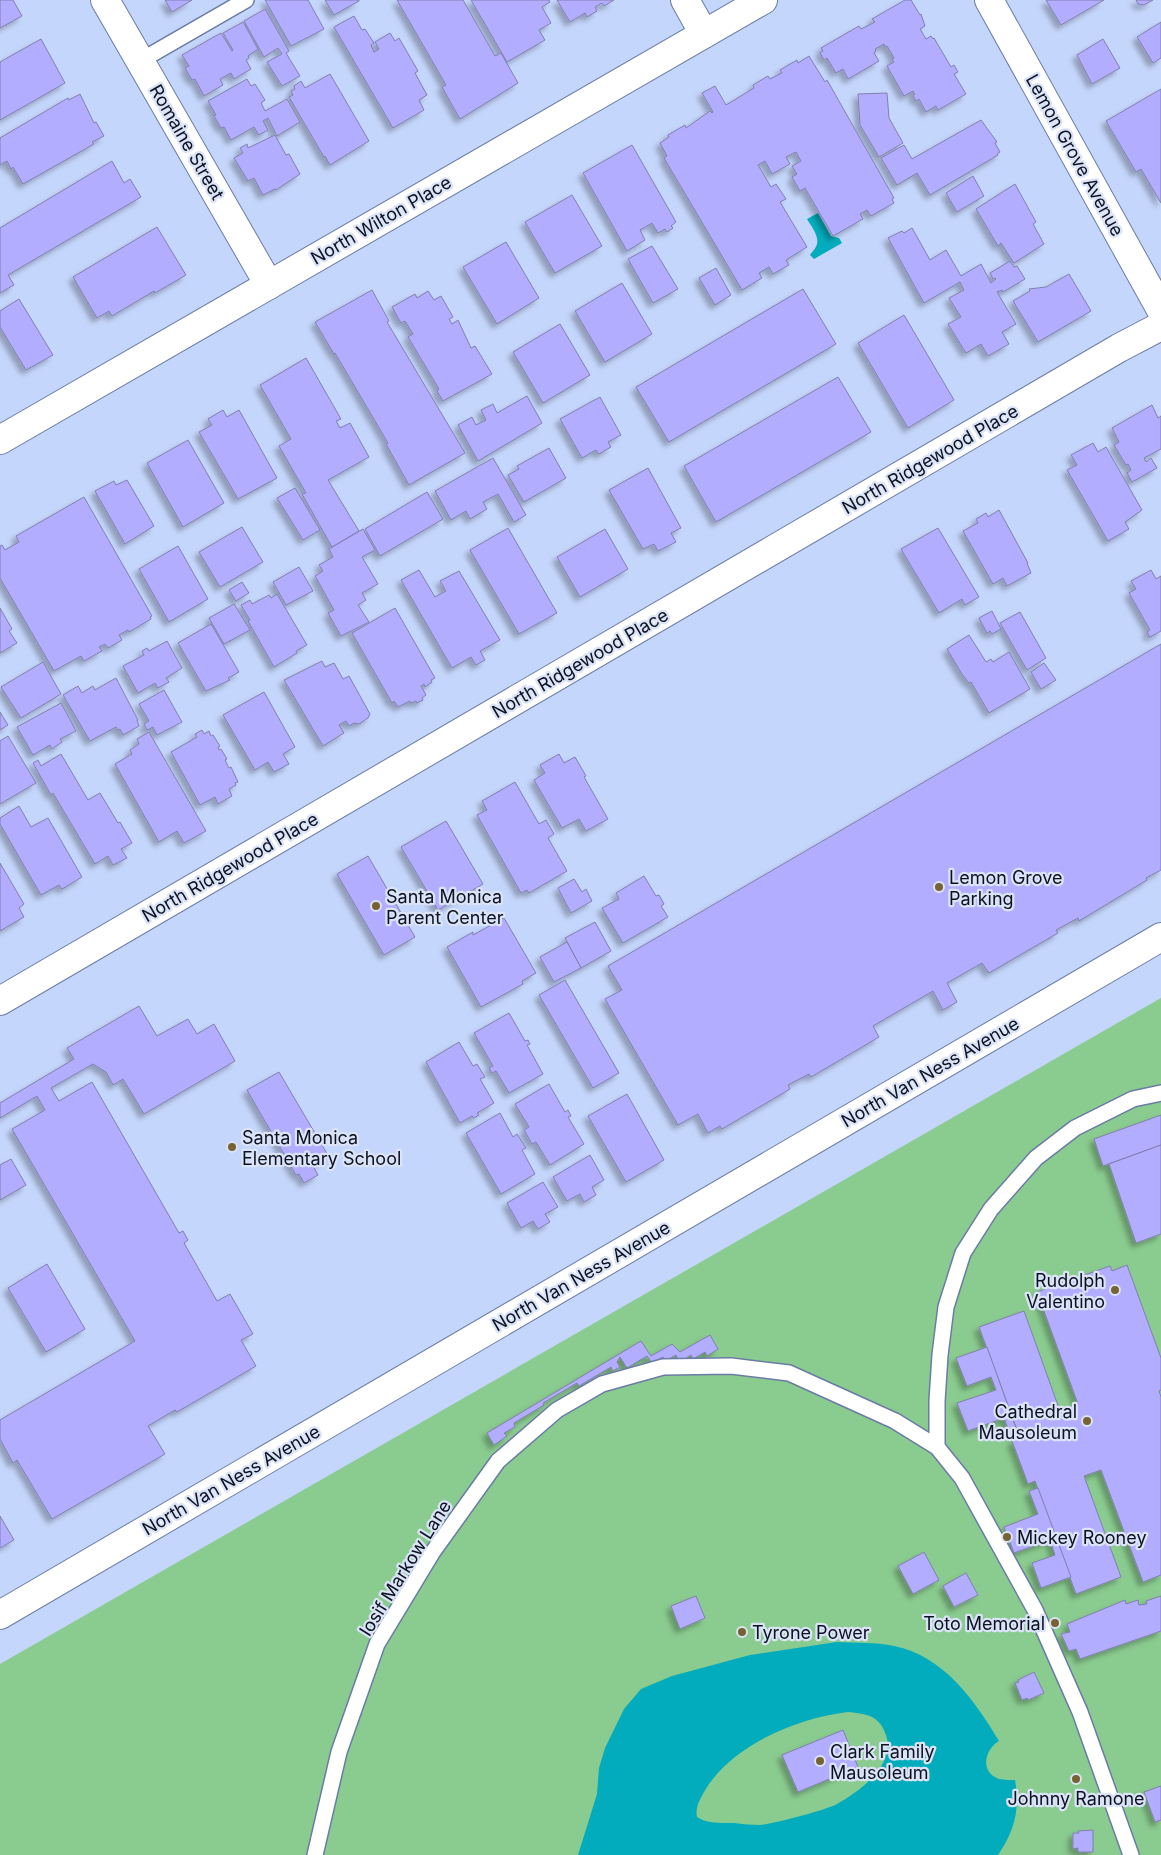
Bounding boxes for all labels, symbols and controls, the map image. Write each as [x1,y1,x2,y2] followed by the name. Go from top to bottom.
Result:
[1022,70,1128,240] street label: Lemon Grove Avenue
[146,81,228,203] street label: Romaine Street
[307,171,455,269] street label: North Wilton Place
[838,400,1022,518] street label: North Ridgewood Place
[488,604,672,722] street label: North Ridgewood Place
[138,808,322,926] street label: North Ridgewood Place
[949,867,1063,909] place label: Lemon Grove Parking
[933,881,945,893] marker: Lemon Grove Parking
[386,886,504,928] place label: Santa Monica Parent Center
[370,900,382,912] marker: Santa Monica Parent Center
[837,1012,1023,1132] street label: North Van Ness Avenue
[242,1127,401,1169] place label: Santa Monica Elementary School
[226,1141,238,1153] marker: Santa Monica Elementary School
[488,1216,674,1336] street label: North Van Ness Avenue
[1026,1270,1105,1312] place label: Rudolph Valentino
[1109,1284,1121,1296] marker: Rudolph Valentino
[978,1401,1077,1443] place label: Cathedral Mausoleum
[1081,1415,1093,1427] marker: Cathedral Mausoleum
[138,1420,324,1540] street label: North Van Ness Avenue
[355,1496,455,1640] street label: Iosif Markow Lane
[1017,1527,1147,1548] place label: Mickey Rooney
[1001,1531,1013,1543] marker: Mickey Rooney
[923,1613,1045,1634] place label: Toto Memorial
[1049,1617,1061,1629] marker: Toto Memorial
[752,1622,870,1643] place label: Tyrone Power
[736,1626,748,1638] marker: Tyrone Power
[830,1741,935,1783] place label: Clark Family Mausoleum
[814,1755,826,1767] marker: Clark Family Mausoleum
[1070,1773,1082,1785] marker: Johnny Ramone
[1007,1788,1145,1809] place label: Johnny Ramone

